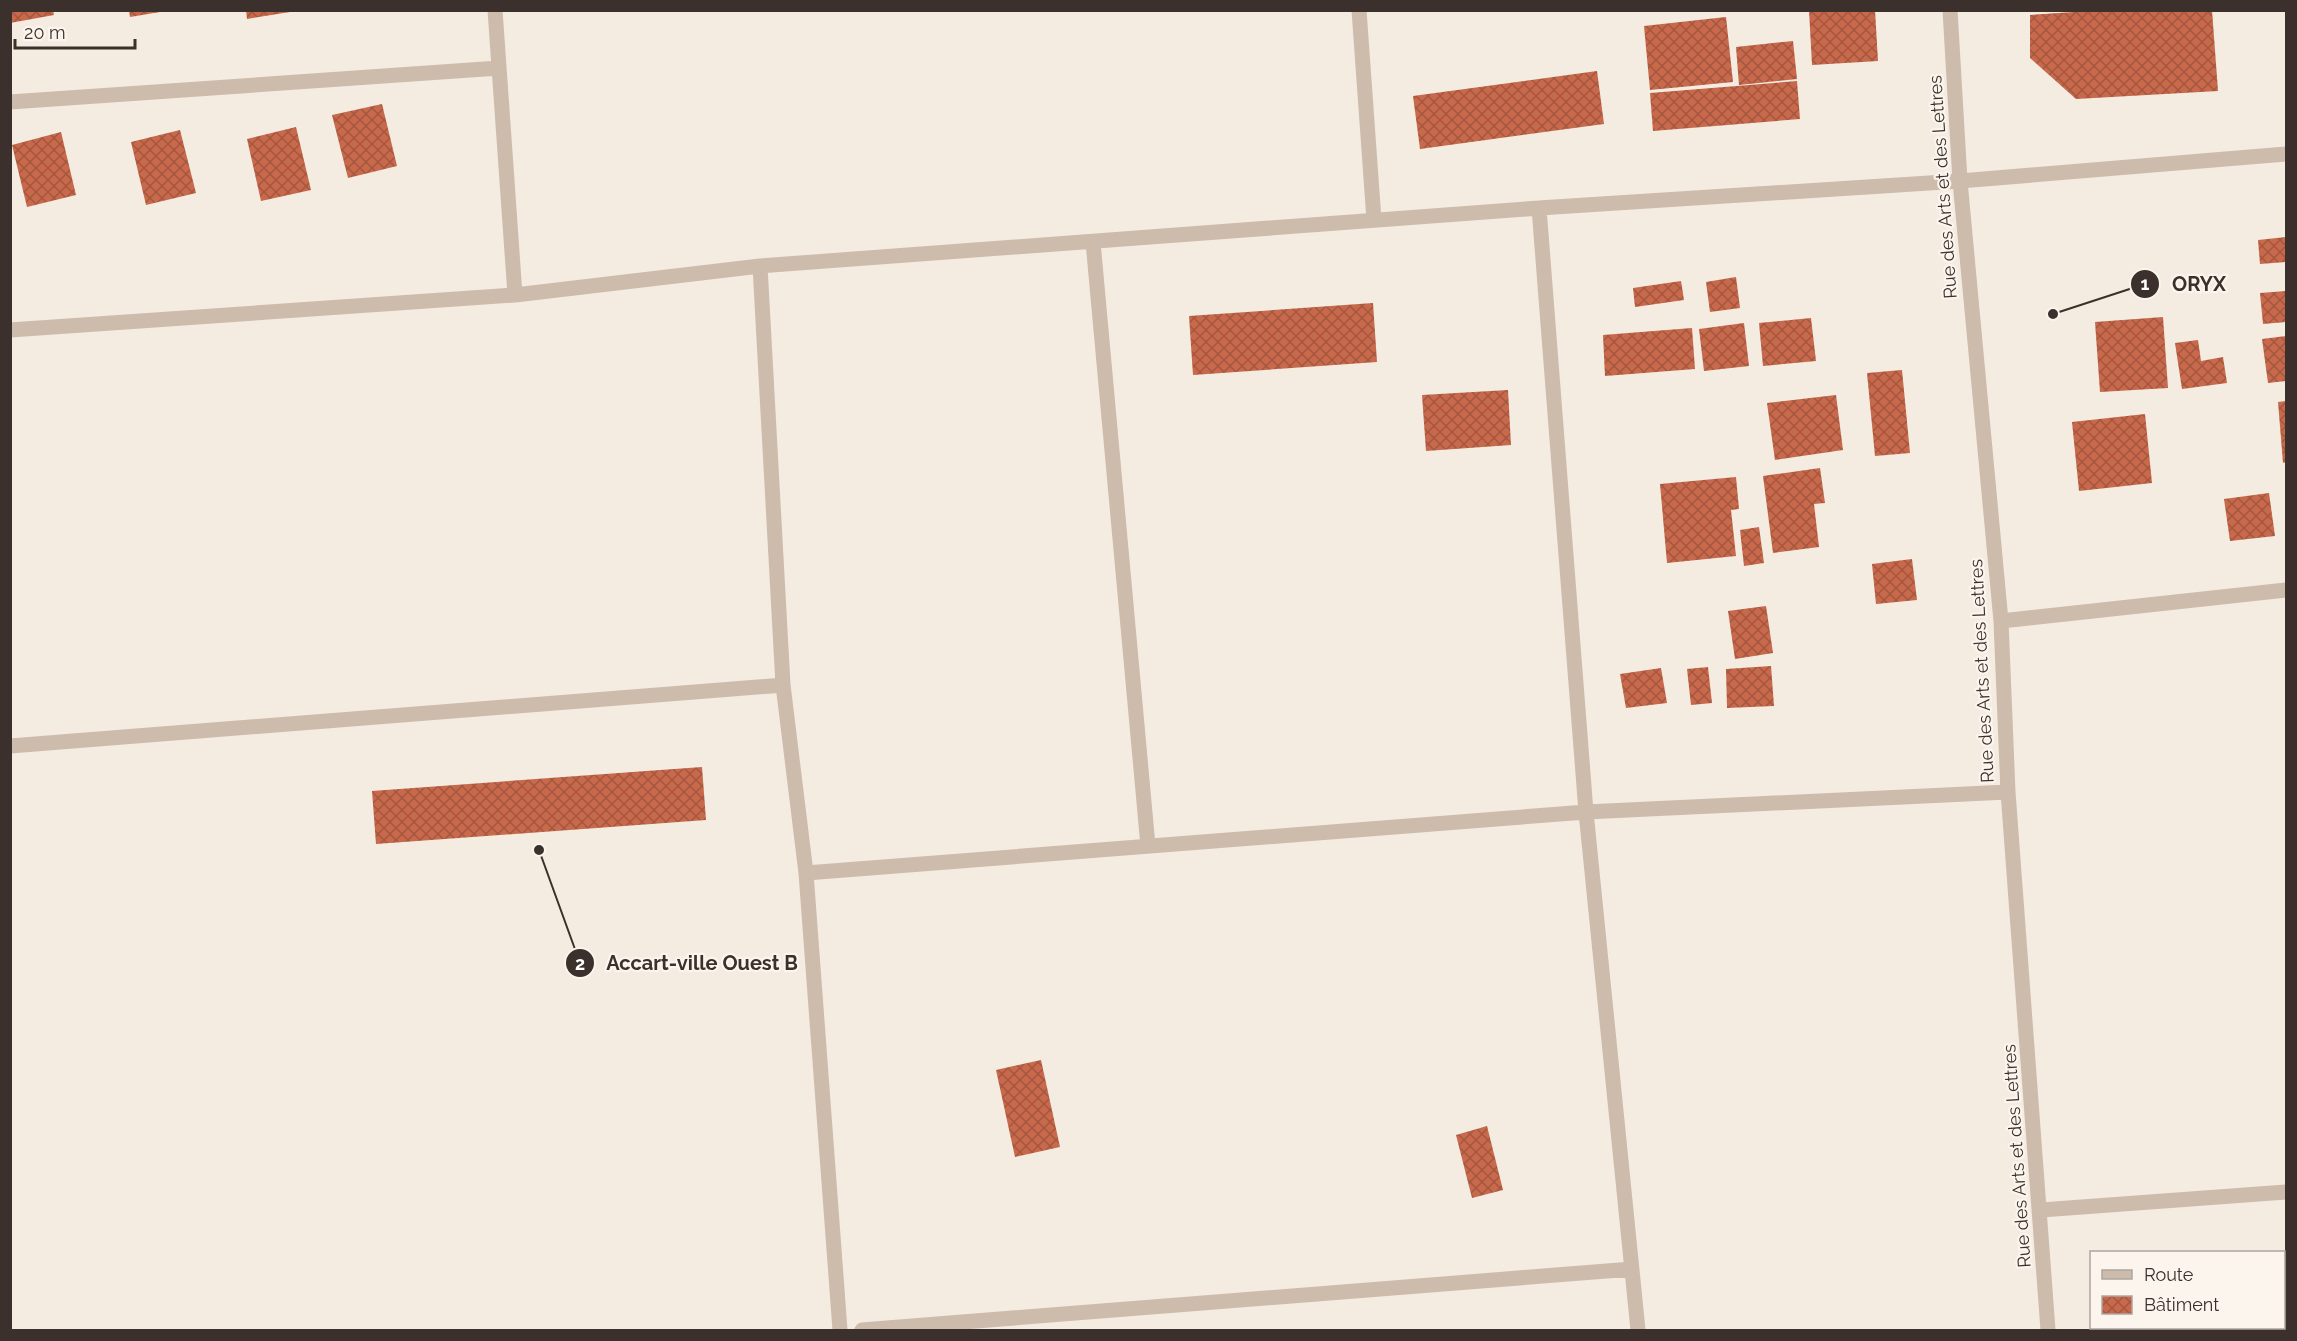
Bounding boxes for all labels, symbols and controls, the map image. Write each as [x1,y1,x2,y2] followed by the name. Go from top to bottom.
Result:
[15,12,135,50] scale bar
[24,22,66,43] text: 20 m
[1924,74,1961,300] street label: Rue des Arts et des Lettres
[2130,265,2238,303] callout: ORYX
[2172,272,2226,296] text: ORYX
[2141,273,2150,294] text: 1
[1965,558,1998,783] street label: Rue des Arts et des Lettres
[565,944,810,982] callout: Accart-ville Ouest B
[606,951,798,975] text: Accart-ville Ouest B
[575,953,585,974] text: 2
[1998,1043,2035,1269] street label: Rue des Arts et des Lettres
[2090,1251,2285,1329] legend
[2144,1264,2194,1285] text: Route
[2144,1294,2219,1315] text: Bâtiment

